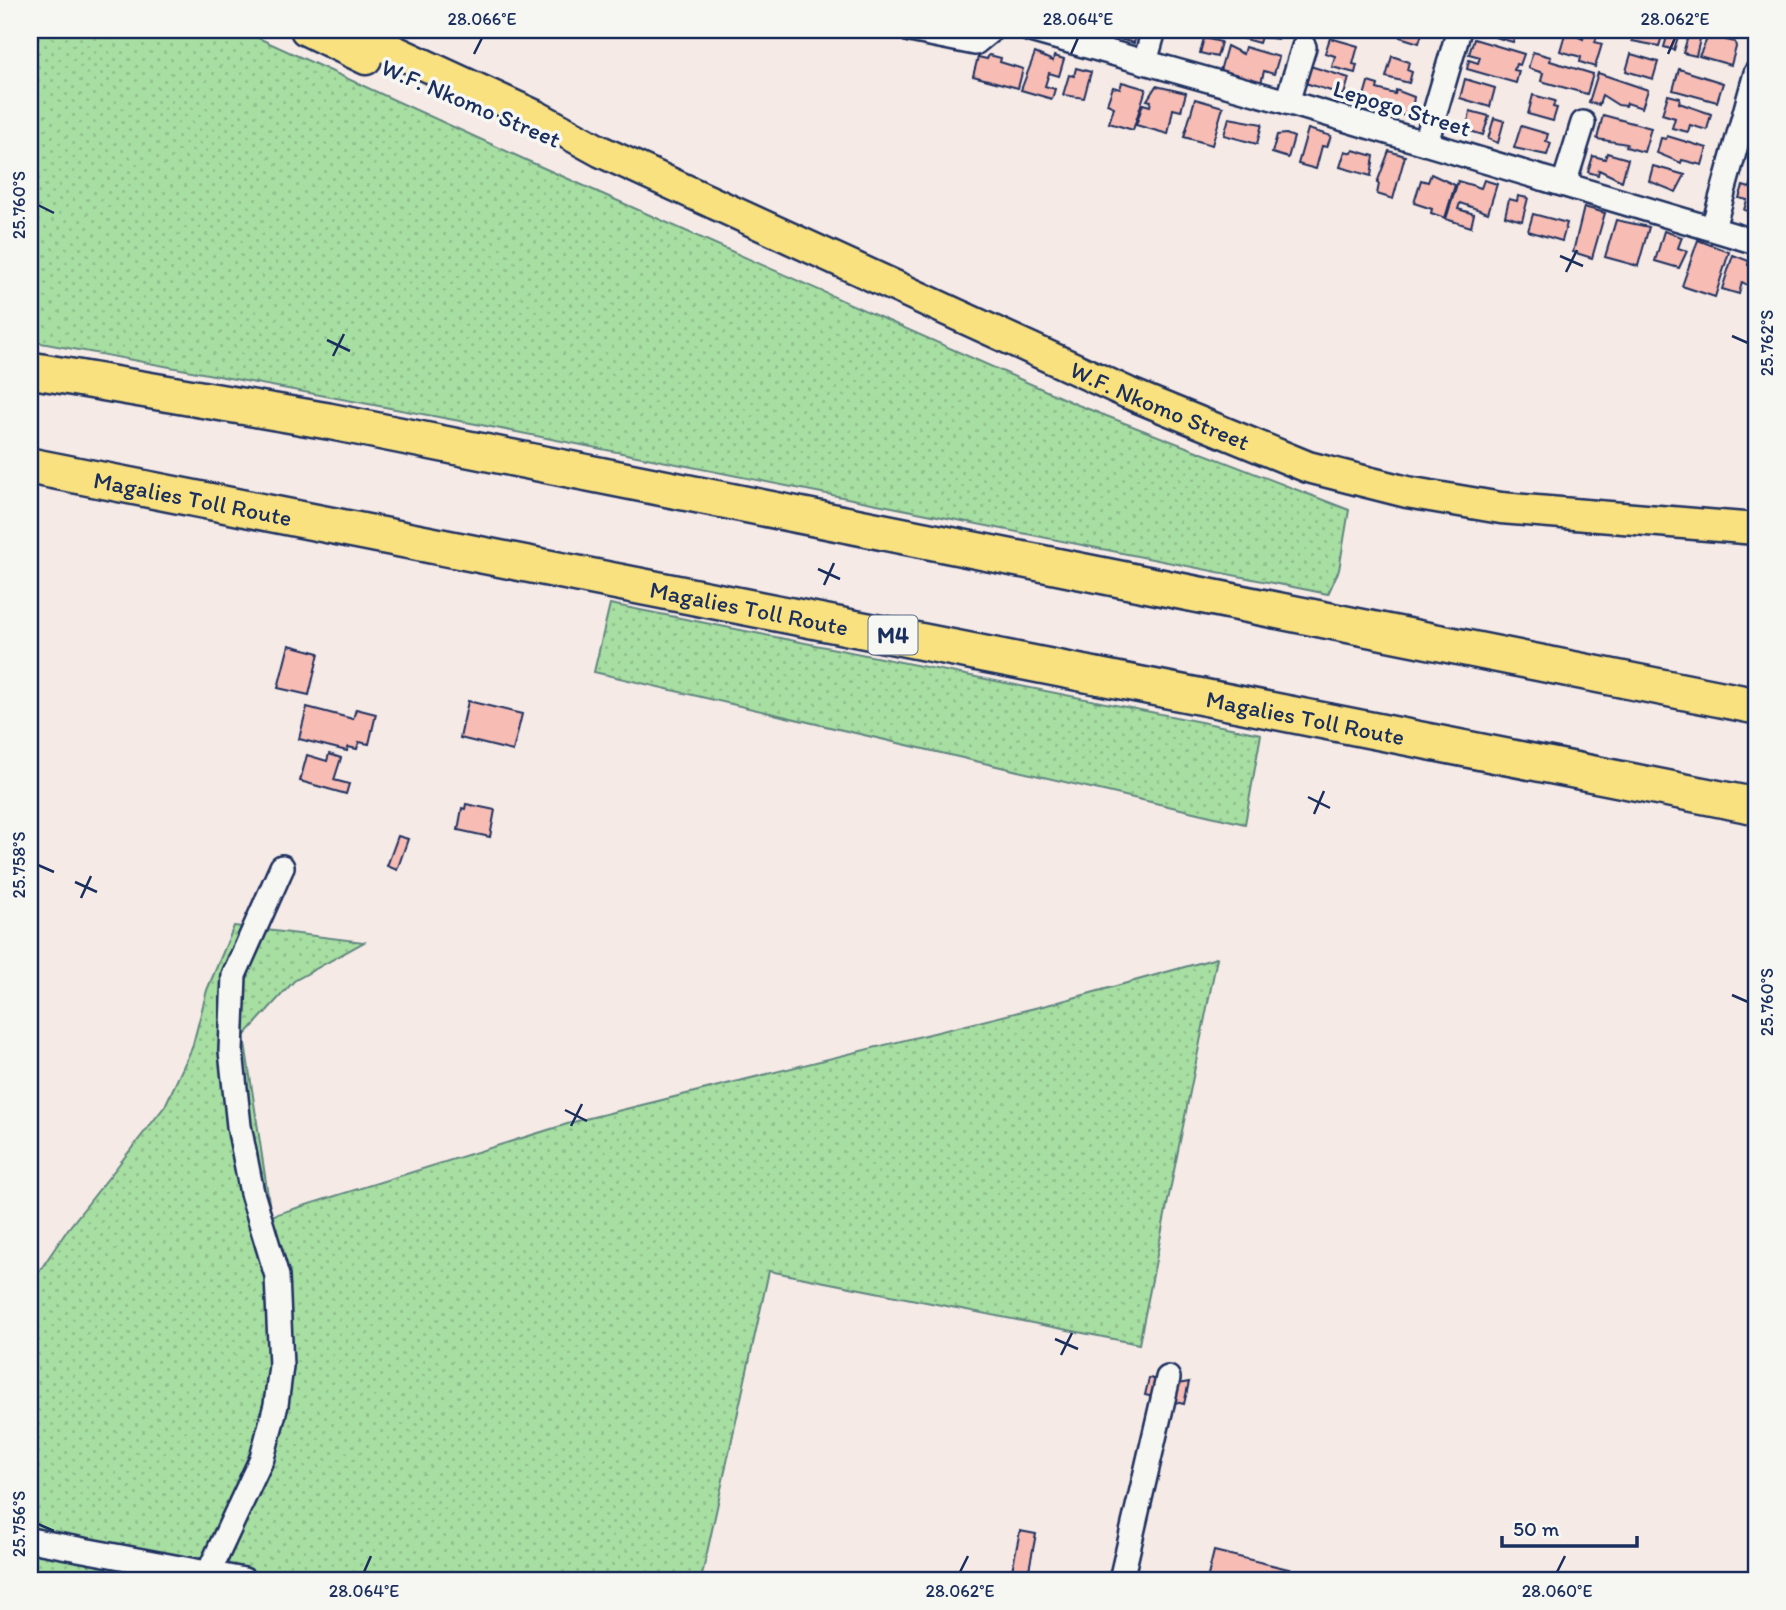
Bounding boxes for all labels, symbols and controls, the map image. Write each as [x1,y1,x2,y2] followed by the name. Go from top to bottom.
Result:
[447,8,517,30] text: 28.066°E
[1043,8,1113,30] text: 28.064°E
[1640,8,1710,30] text: 28.062°E
[377,52,565,154] street label: W.F. Nkomo Street
[1330,73,1474,143] street label: Lepogo Street
[8,171,30,239] text: 25.760°S
[1756,310,1778,376] text: 25.762°S
[1066,354,1254,456] street label: W.F. Nkomo Street
[91,464,295,532] street label: Magalies Toll Route
[647,574,851,641] street label: Magalies Toll Route
[868,615,917,654] road number: M4
[1204,684,1407,751] street label: Magalies Toll Route
[8,831,30,899] text: 25.758°S
[1756,968,1778,1036] text: 25.760°S
[8,1491,30,1557] text: 25.756°S
[1502,1505,1637,1549] scale bar
[1513,1516,1560,1541] text: 50 m
[329,1580,399,1602] text: 28.064°E
[925,1580,995,1602] text: 28.062°E
[1522,1580,1592,1602] text: 28.060°E

